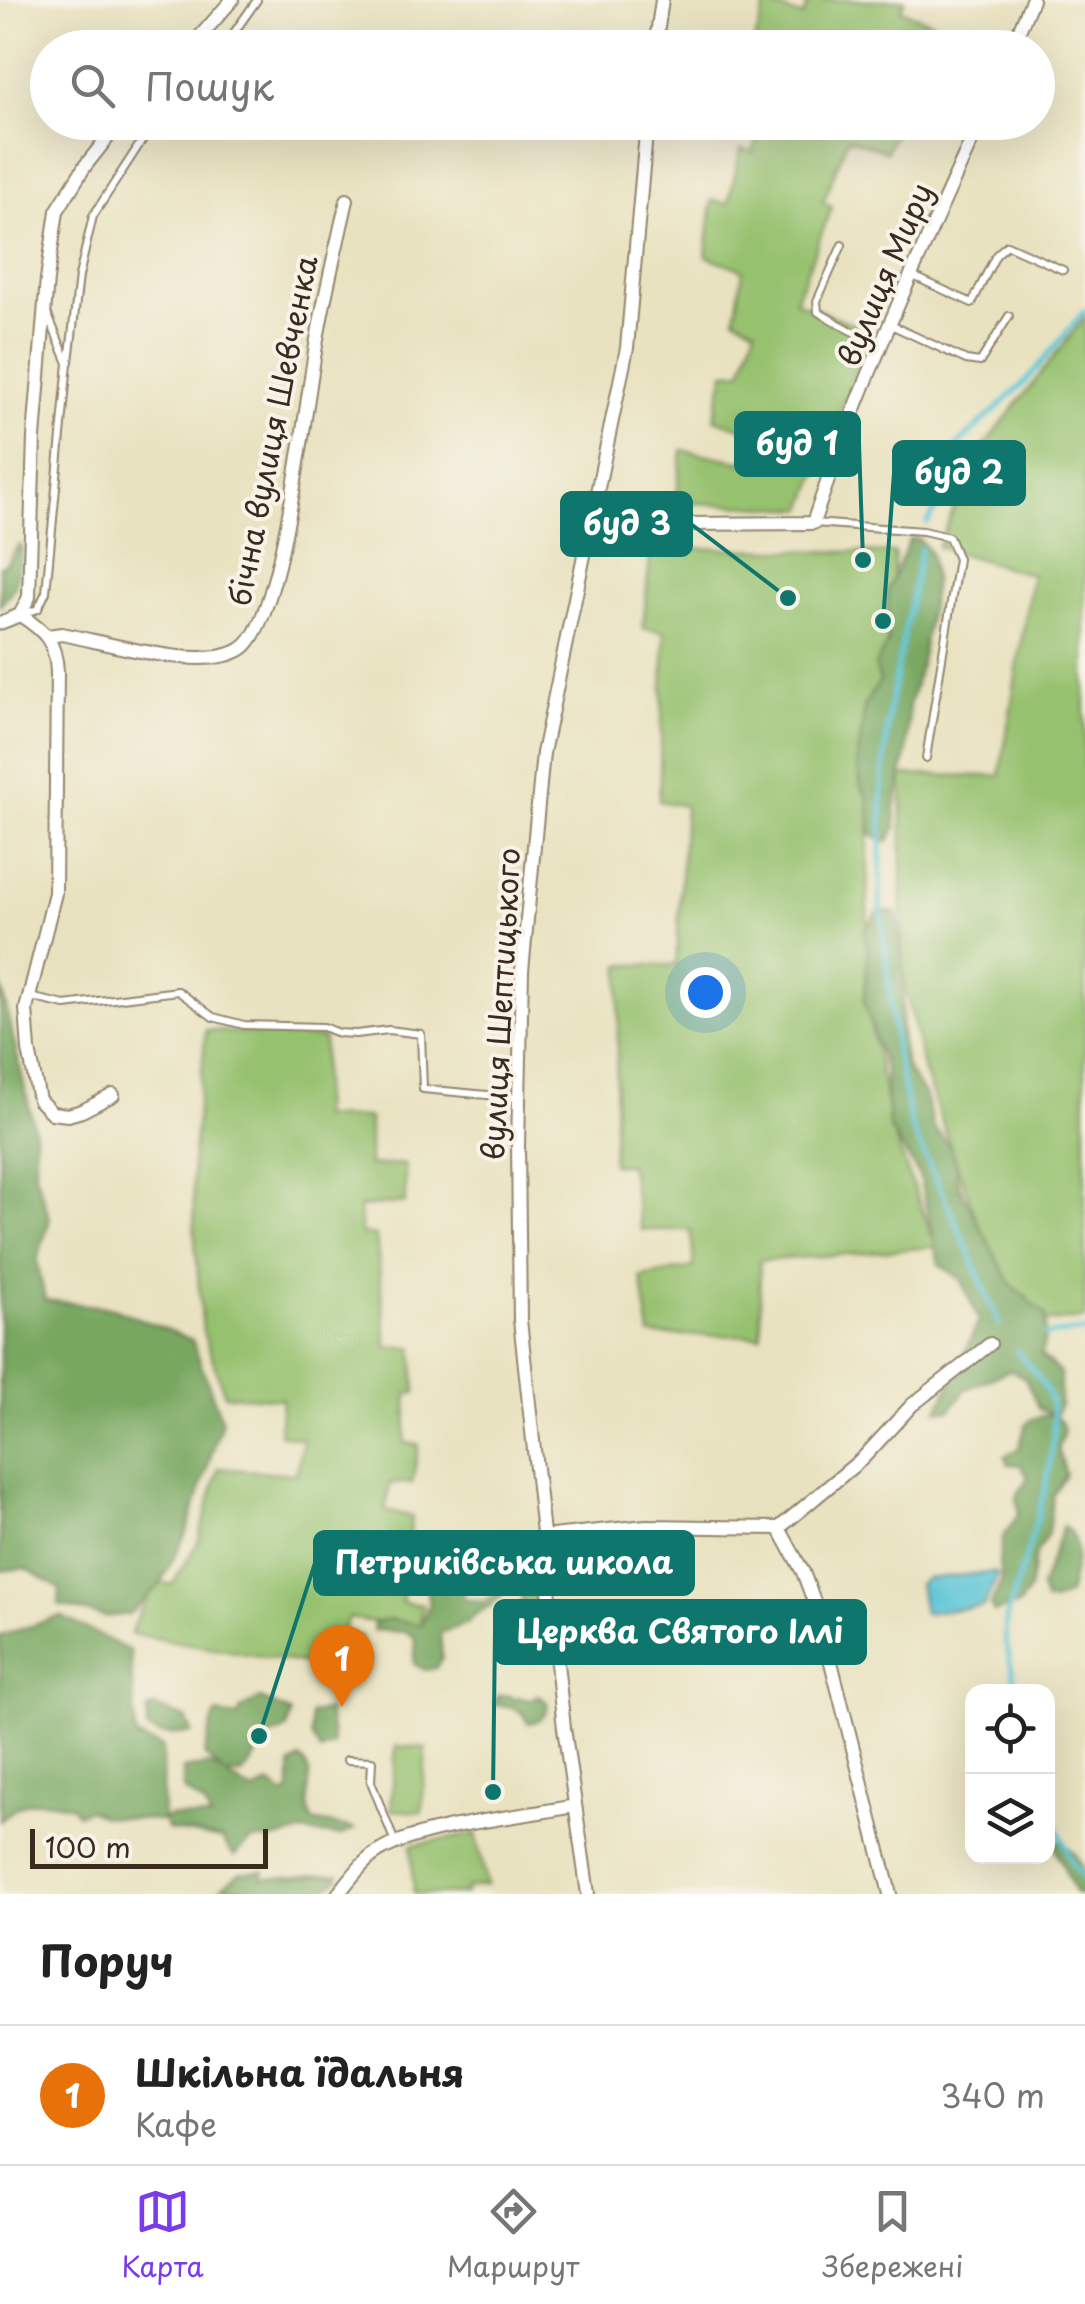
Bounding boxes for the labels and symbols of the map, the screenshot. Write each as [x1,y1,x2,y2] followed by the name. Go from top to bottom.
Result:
[825,175,943,373] street label: вулиця Миру
[216,251,328,609] street label: бічна вулиця Шевченка
[736,413,859,475] callout: буд 1
[756,418,838,466] text: буд 1
[894,442,1024,504] callout: буд 2
[914,447,1004,495] text: буд 2
[562,493,691,555] callout: буд 3
[583,498,671,546] text: буд 3
[469,847,530,1161] street label: вулиця Шептицького
[680,967,731,1018] your location
[315,1532,693,1594] callout: Петриківська школа
[335,1537,674,1585] text: Петриківська школа
[495,1601,865,1663] callout: Церква Святого Іллі
[517,1606,843,1654] text: Церква Святого Іллі
[310,1624,374,1707] pin: 1
[30,1824,268,1868] scale bar

